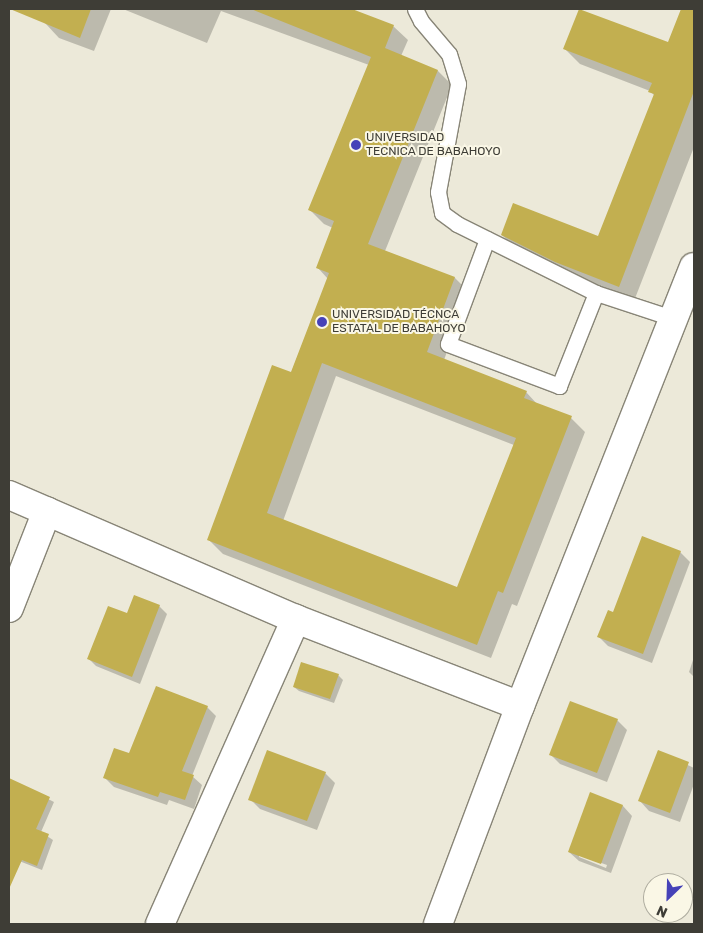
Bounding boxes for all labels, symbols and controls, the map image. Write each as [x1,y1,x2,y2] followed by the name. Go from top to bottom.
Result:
[366,131,501,159] place label: UNIVERSIDAD TECNICA DE BABAHOYO
[350,139,362,151] marker: UNIVERSIDAD TECNICA DE BABAHOYO
[332,308,466,336] place label: UNIVERSIDAD TÉCNCA ESTATAL DE BABAHOYO
[316,316,328,328] marker: UNIVERSIDAD TÉCNCA ESTATAL DE BABAHOYO
[643,873,693,923] north arrow
[654,901,670,921] text: N

